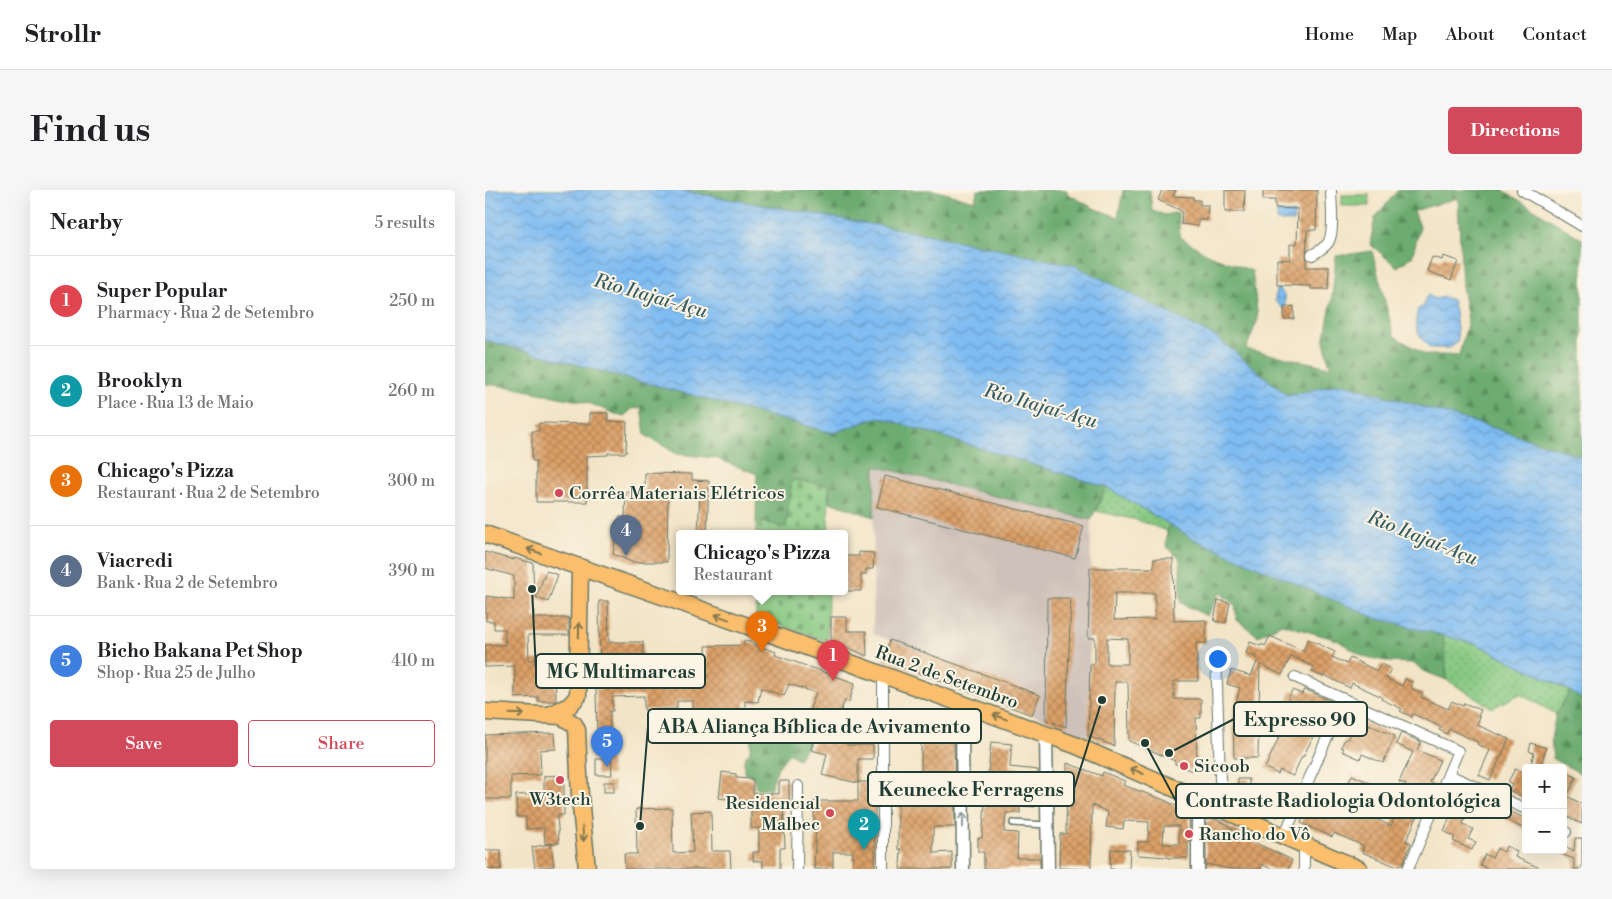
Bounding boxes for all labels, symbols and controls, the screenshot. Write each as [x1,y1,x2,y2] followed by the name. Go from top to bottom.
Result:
[25,20,101,50] text: Strollr
[1305,23,1354,46] text: Home
[1382,23,1418,46] text: Map
[1446,23,1495,46] text: About
[1523,23,1587,46] text: Contact
[1448,107,1582,154] button: Directions
[30,109,150,152] text: Find us
[50,210,123,236] text: Nearby
[374,213,435,233] text: 5 results
[590,268,710,324] water label: Rio Itajaí-Açu
[97,279,228,303] text: Super Popular
[62,291,70,311] text: 1
[389,291,435,311] text: 250 m
[97,303,314,323] text: Pharmacy · Rua 2 de Setembro
[97,369,182,393] text: Brooklyn
[980,378,1100,434] water label: Rio Itajaí-Açu
[61,381,71,401] text: 2
[388,381,435,401] text: 260 m
[97,393,254,413] text: Place · Rua 13 de Maio
[97,459,234,483] text: Chicago's Pizza
[61,471,71,491] text: 3
[388,471,435,491] text: 300 m
[569,482,785,505] place label: Corrêa Materiais Elétricos
[97,483,320,503] text: Restaurant · Rua 2 de Setembro
[553,487,565,499] marker: Corrêa Materiais Elétricos
[1363,505,1481,571] water label: Rio Itajaí-Açu
[610,515,642,556] pin: 4
[676,530,848,595] popup
[694,541,830,565] text: Chicago's Pizza
[527,546,542,555] one-way arrow
[97,549,173,573] text: Viacredi
[61,561,71,581] text: 4
[389,561,435,581] text: 390 m
[694,565,773,585] text: Restaurant
[97,573,278,593] text: Bank · Rua 2 de Setembro
[746,611,778,652] pin: 3
[715,612,731,621] one-way arrow
[574,622,584,638] one-way arrow
[97,639,303,663] text: Bicho Bakana Pet Shop
[817,640,849,681] pin: 1
[872,641,1022,714] street label: Rua 2 de Setembro
[1205,646,1231,672] your location
[61,651,71,671] text: 5
[391,651,435,671] text: 410 m
[536,654,705,688] callout: MG Multimarcas
[546,660,696,684] text: MG Multimarcas
[97,663,256,683] text: Shop · Rua 25 de Julho
[1234,702,1367,736] callout: Expresso 90
[1244,708,1356,732] text: Expresso 90
[509,709,525,718] one-way arrow
[648,709,981,743] callout: ABA Aliança Bíblica de Avivamento
[993,712,1008,721] one-way arrow
[656,715,971,739] text: ABA Aliança Bíblica de Avivamento
[50,720,238,767] button: Save
[248,720,435,767] button: Share
[591,726,623,767] pin: 5
[1194,755,1250,778] place label: Sicoob
[1178,760,1190,772] marker: Sicoob
[1522,764,1567,854] map controls
[1522,764,1567,809] button: +
[1130,766,1145,776] one-way arrow
[868,772,1074,806] callout: Keunecke Ferragens
[554,774,566,786] marker: W3tech
[878,778,1064,802] text: Keunecke Ferragens
[1176,784,1511,818] callout: Contraste Radiologia Odontológica
[528,788,591,811] place label: W3tech
[1185,789,1502,813] text: Contraste Radiologia Odontológica
[725,792,821,836] place label: Residencial Malbec
[824,807,836,819] marker: Residencial Malbec
[848,809,880,850] pin: 2
[1522,809,1567,854] button: −
[958,813,968,829] one-way arrow
[1199,823,1311,846] place label: Rancho do Vô
[579,826,588,842] one-way arrow
[1183,828,1195,840] marker: Rancho do Vô

